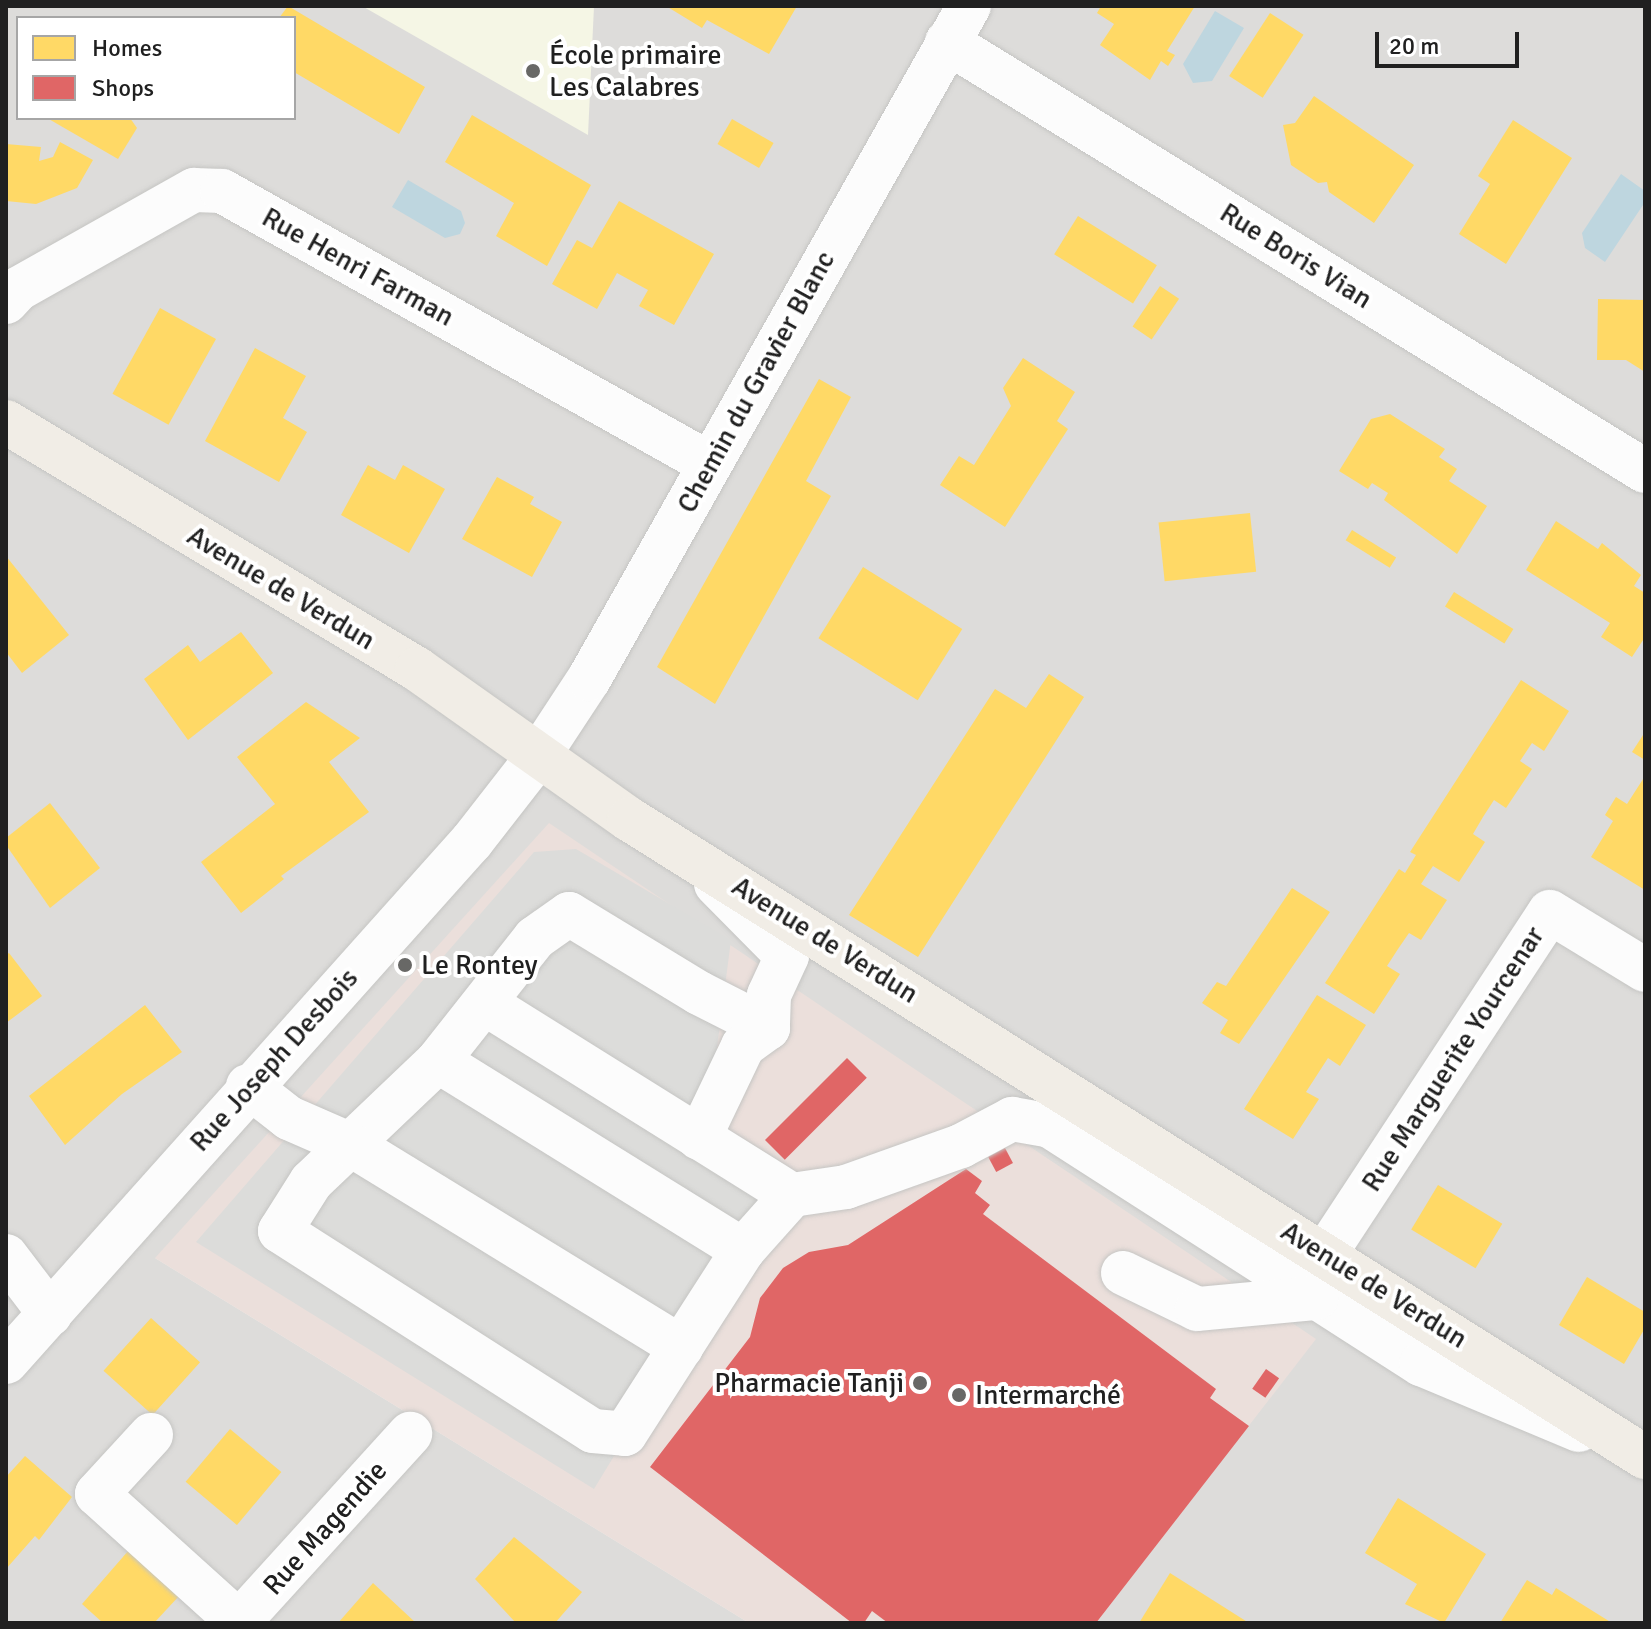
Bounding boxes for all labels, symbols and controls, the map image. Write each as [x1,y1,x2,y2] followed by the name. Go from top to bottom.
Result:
[16,16,296,120] legend
[1379,16,1523,66] scale bar
[1389,31,1439,61] text: 20 m
[92,33,162,63] text: Homes
[549,38,721,104] place label: École primaire Les Calabres
[524,62,542,80] marker: École primaire Les Calabres
[92,73,154,103] text: Shops
[1214,196,1378,316] street label: Rue Boris Vian
[256,200,460,334] street label: Rue Henri Farman
[670,245,842,519] street label: Chemin du Gravier Blanc
[181,519,381,657] street label: Avenue de Verdun
[726,869,924,1011] street label: Avenue de Verdun
[1355,920,1551,1198] street label: Rue Marguerite Yourcenar
[421,948,538,982] place label: Le Rontey
[396,956,414,974] marker: Le Rontey
[183,962,365,1158] street label: Rue Joseph Desbois
[1275,1214,1473,1356] street label: Avenue de Verdun
[714,1366,904,1400] place label: Pharmacie Tanji
[911,1374,929,1392] marker: Pharmacie Tanji
[975,1378,1121,1412] place label: Intermarché
[950,1386,968,1404] marker: Intermarché
[256,1454,394,1602] street label: Rue Magendie

